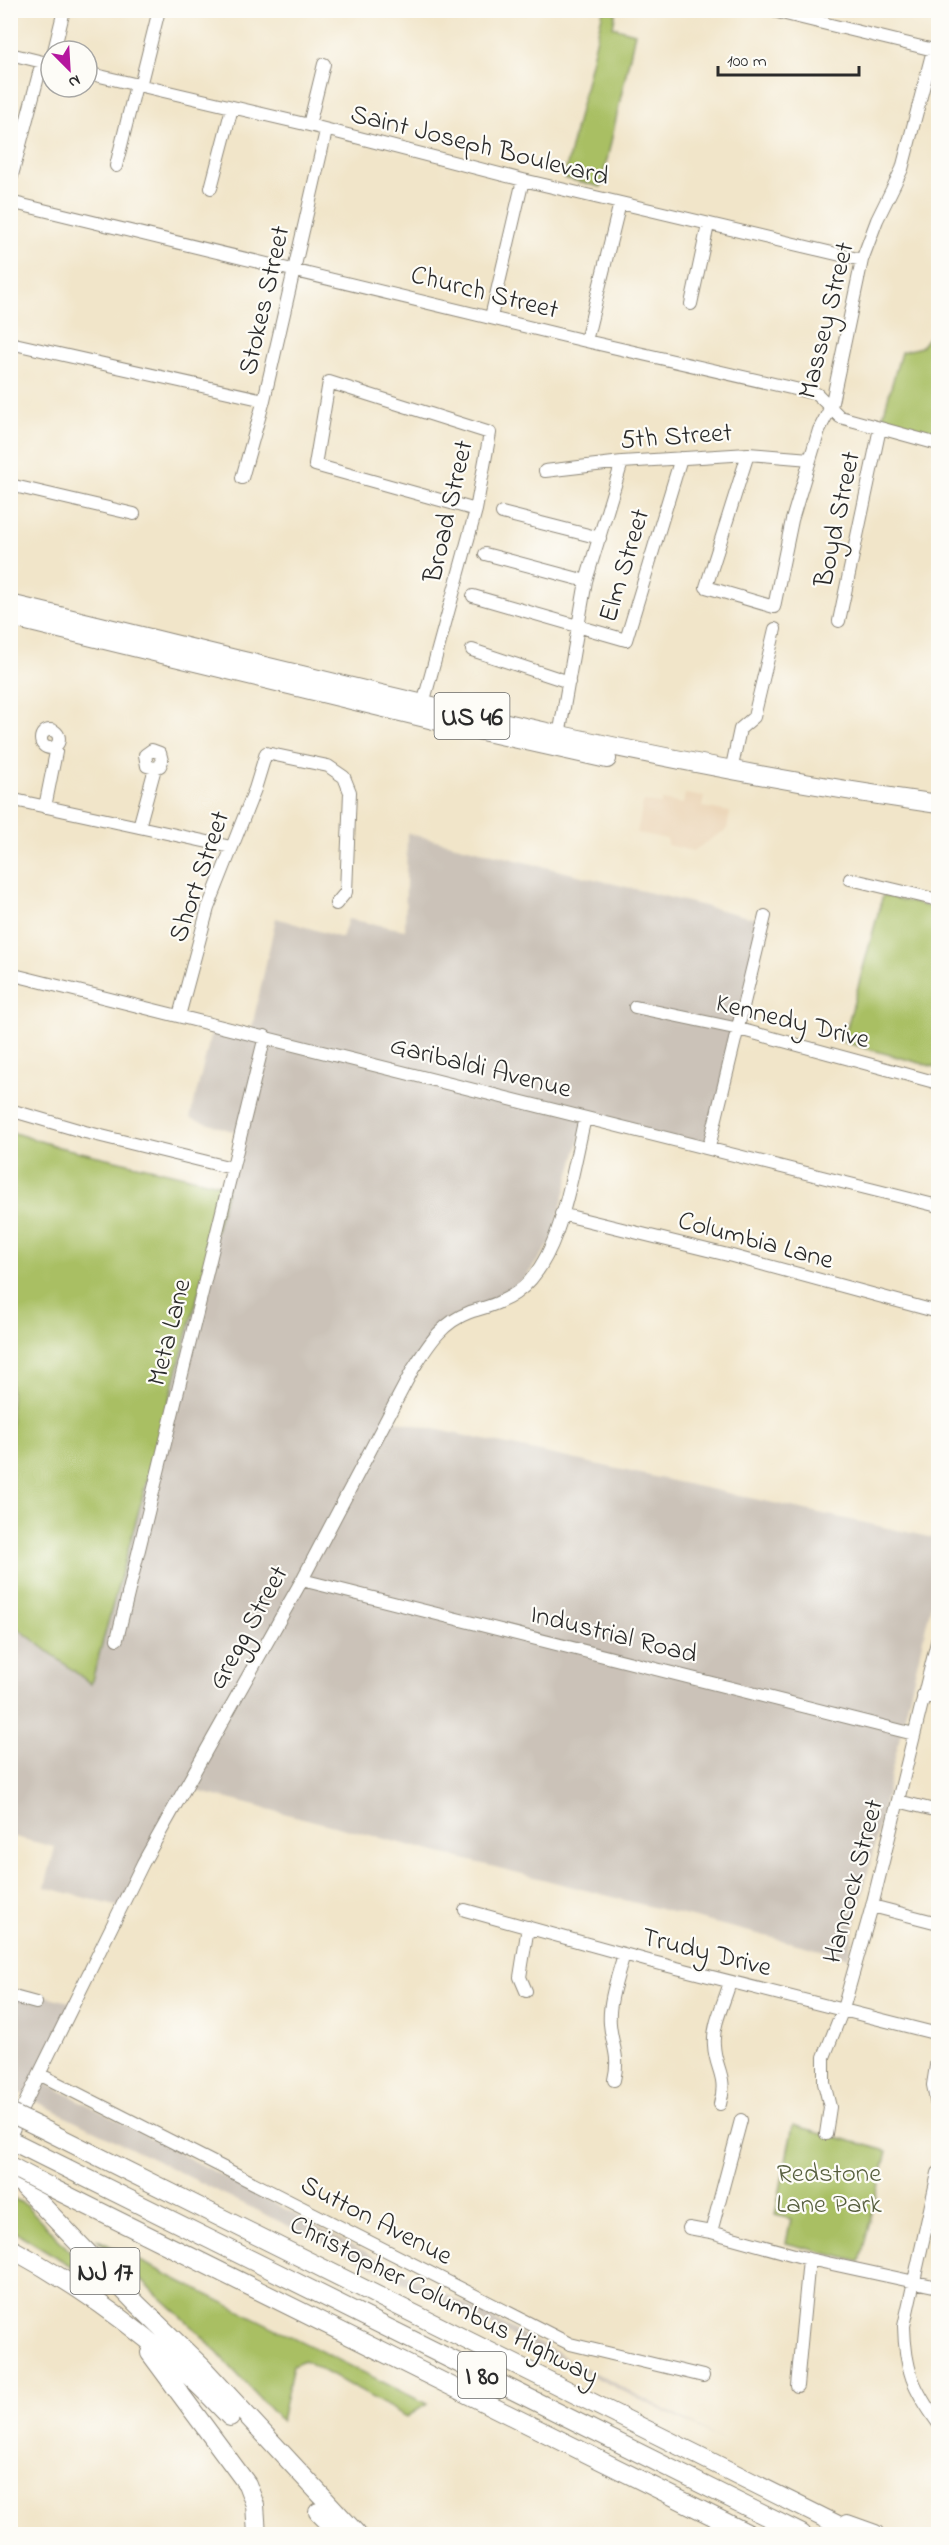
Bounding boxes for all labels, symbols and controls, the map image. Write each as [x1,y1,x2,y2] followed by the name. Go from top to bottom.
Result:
[39,39,99,99] north arrow
[718,39,859,77] scale bar
[727,49,767,75] text: 100 m
[64,68,84,94] text: N
[346,95,613,197] street label: Saint Joseph Boulevard
[229,222,302,379] street label: Stokes Street
[789,238,866,403] street label: Massey Street
[406,256,562,331] street label: Church Street
[619,414,733,461] street label: 5th Street
[414,436,485,588] street label: Broad Street
[805,448,872,592] street label: Boyd Street
[590,504,661,627] street label: Elm Street
[434,693,510,739] road number: US 46
[160,806,241,948] street label: Short Street
[711,984,874,1061] street label: Kennedy Drive
[386,1027,576,1110] street label: Garibaldi Avenue
[673,1202,838,1281] street label: Columbia Lane
[138,1274,203,1390] street label: Meta Lane
[199,1559,299,1697] street label: Gregg Street
[526,1596,701,1675] street label: Industrial Road
[814,1795,895,1968] street label: Hancock Street
[637,1918,776,1989] street label: Trudy Drive
[776,2155,882,2225] park label: Redstone Lane Park
[293,2166,459,2277] street label: Sutton Avenue
[282,2206,605,2396] street label: Christopher Columbus Highway
[70,2248,140,2294] road number: NJ 17
[458,2352,506,2398] road number: I 80

